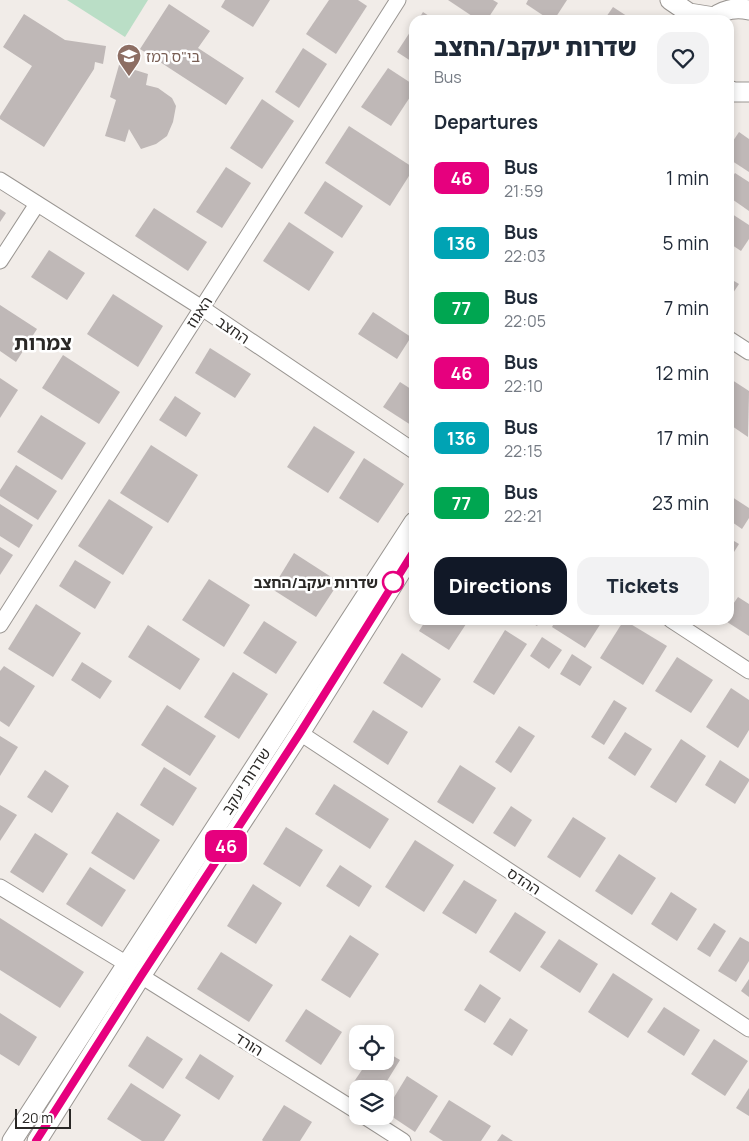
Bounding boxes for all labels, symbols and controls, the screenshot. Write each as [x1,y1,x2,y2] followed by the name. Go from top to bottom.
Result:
[434,30,637,63] text: שדרות יעקב/החצב
[657,32,709,84] button: heart
[116,43,142,77] school or university icon: בי"ס רמז
[146,46,201,67] place label: בי"ס רמז
[434,66,462,88] text: Bus
[434,109,538,135] text: Departures
[504,154,538,180] text: Bus
[666,165,709,191] text: 1 min
[450,166,473,190] text: 46
[504,180,543,202] text: 21:59
[504,219,538,245] text: Bus
[662,230,709,256] text: 5 min
[447,231,476,255] text: 136
[504,245,546,267] text: 22:03
[504,284,538,310] text: Bus
[181,292,217,332] street label: האגוז
[664,295,709,321] text: 7 min
[452,296,471,320] text: 77
[504,310,546,332] text: 22:05
[212,311,254,349] street label: החצב
[14,329,72,356] district label: צמרות
[504,349,538,375] text: Bus
[655,360,709,386] text: 12 min
[450,361,473,385] text: 46
[504,375,543,397] text: 22:10
[504,414,538,440] text: Bus
[656,425,709,451] text: 17 min
[447,426,476,450] text: 136
[504,440,543,462] text: 22:15
[504,479,538,505] text: Bus
[652,490,709,516] text: 23 min
[452,491,471,515] text: 77
[504,505,542,527] text: 22:21
[434,557,567,615] button: Directions
[577,557,709,615] button: Tickets
[382,571,404,593] marker: שדרות יעקב/החצב
[254,572,378,593] place label: שדרות יעקב/החצב
[217,744,275,818] street label: שדרות יעקב
[204,830,248,862] line badge: 46
[215,834,237,858] text: 46
[503,862,545,900] street label: ההדס
[349,1025,394,1125] map controls
[349,1025,394,1070] button: locate
[231,1027,267,1061] street label: הורד
[349,1080,394,1125] button: layers
[15,1106,71,1129] scale bar
[22,1108,53,1127] text: 20 m

